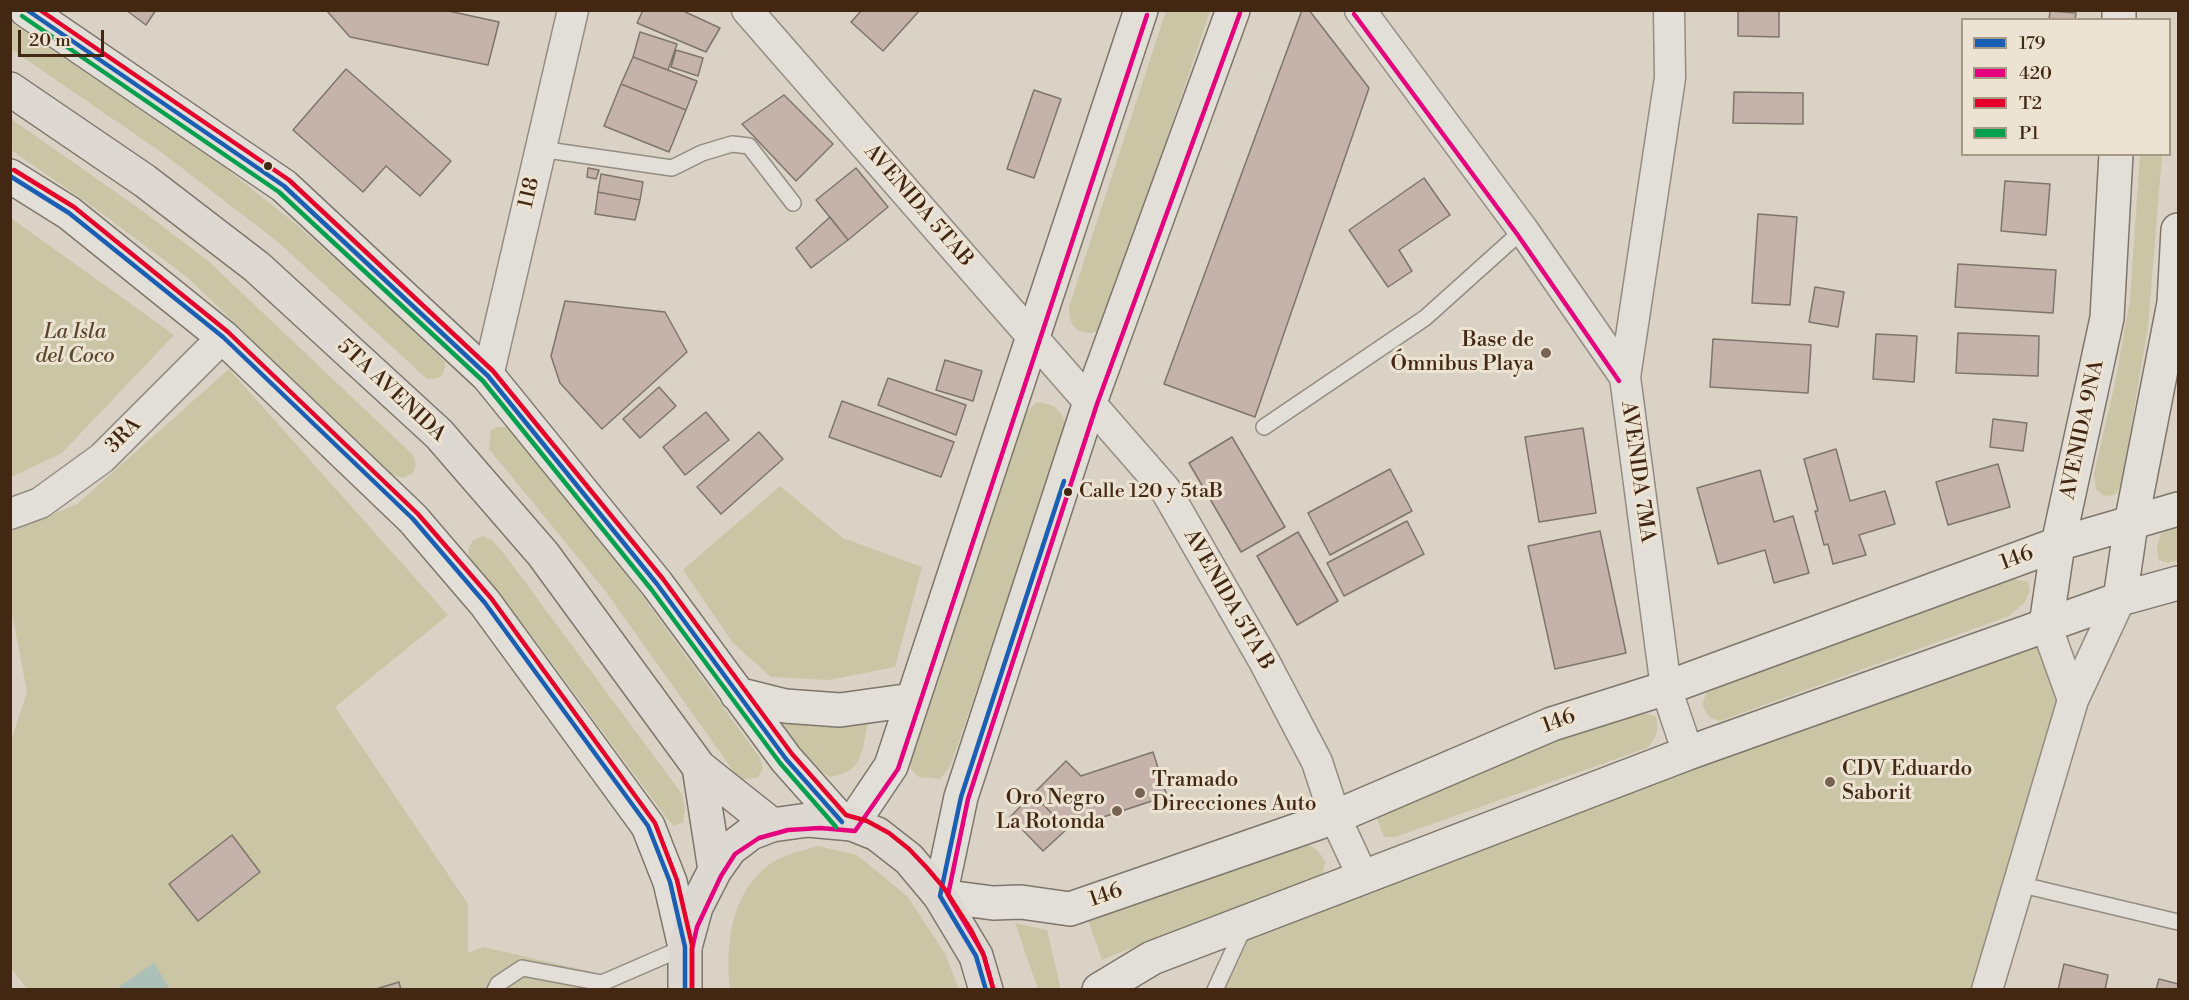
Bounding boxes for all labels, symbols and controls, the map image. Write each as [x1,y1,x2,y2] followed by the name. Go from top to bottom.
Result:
[21,18,106,56] scale bar
[1961,18,2171,156] legend
[29,29,71,52] text: 20 m
[2019,32,2046,55] text: 179
[2019,62,2052,85] text: 420
[2019,92,2042,115] text: T2
[2019,122,2039,145] text: P1
[858,140,978,272] street label: AVENIDA 5TAB
[262,160,274,172] unlabelled marker
[514,175,546,211] street label: 118
[35,320,115,370] park label: La Isla del Coco
[1390,328,1534,378] place label: Base de Ómnibus Playa
[331,334,451,448] street label: 5TA AVENIDA
[1539,346,1553,360] marker: Base de Ómnibus Playa
[2056,358,2110,502] street label: AVENIDA 9NA
[1615,400,1659,544] street label: AVENIDA 7MA
[101,413,147,459] street label: 3RA
[1079,480,1223,504] place label: Calle 120 y 5taB
[1062,486,1074,498] marker: Calle 120 y 5taB
[1177,525,1279,675] street label: AVENIDA 5TA B
[1997,541,2037,577] street label: 146
[1539,704,1579,740] street label: 146
[1842,757,1972,807] place label: CDV Eduardo Saborit
[1152,768,1317,818] place label: Tramado Direcciones Auto
[1823,775,1837,789] marker: CDV Eduardo Saborit
[996,786,1105,836] place label: Oro Negro La Rotonda
[1133,786,1147,800] marker: Tramado Direcciones Auto
[1110,804,1124,818] marker: Oro Negro La Rotonda
[1086,879,1126,913] street label: 146

